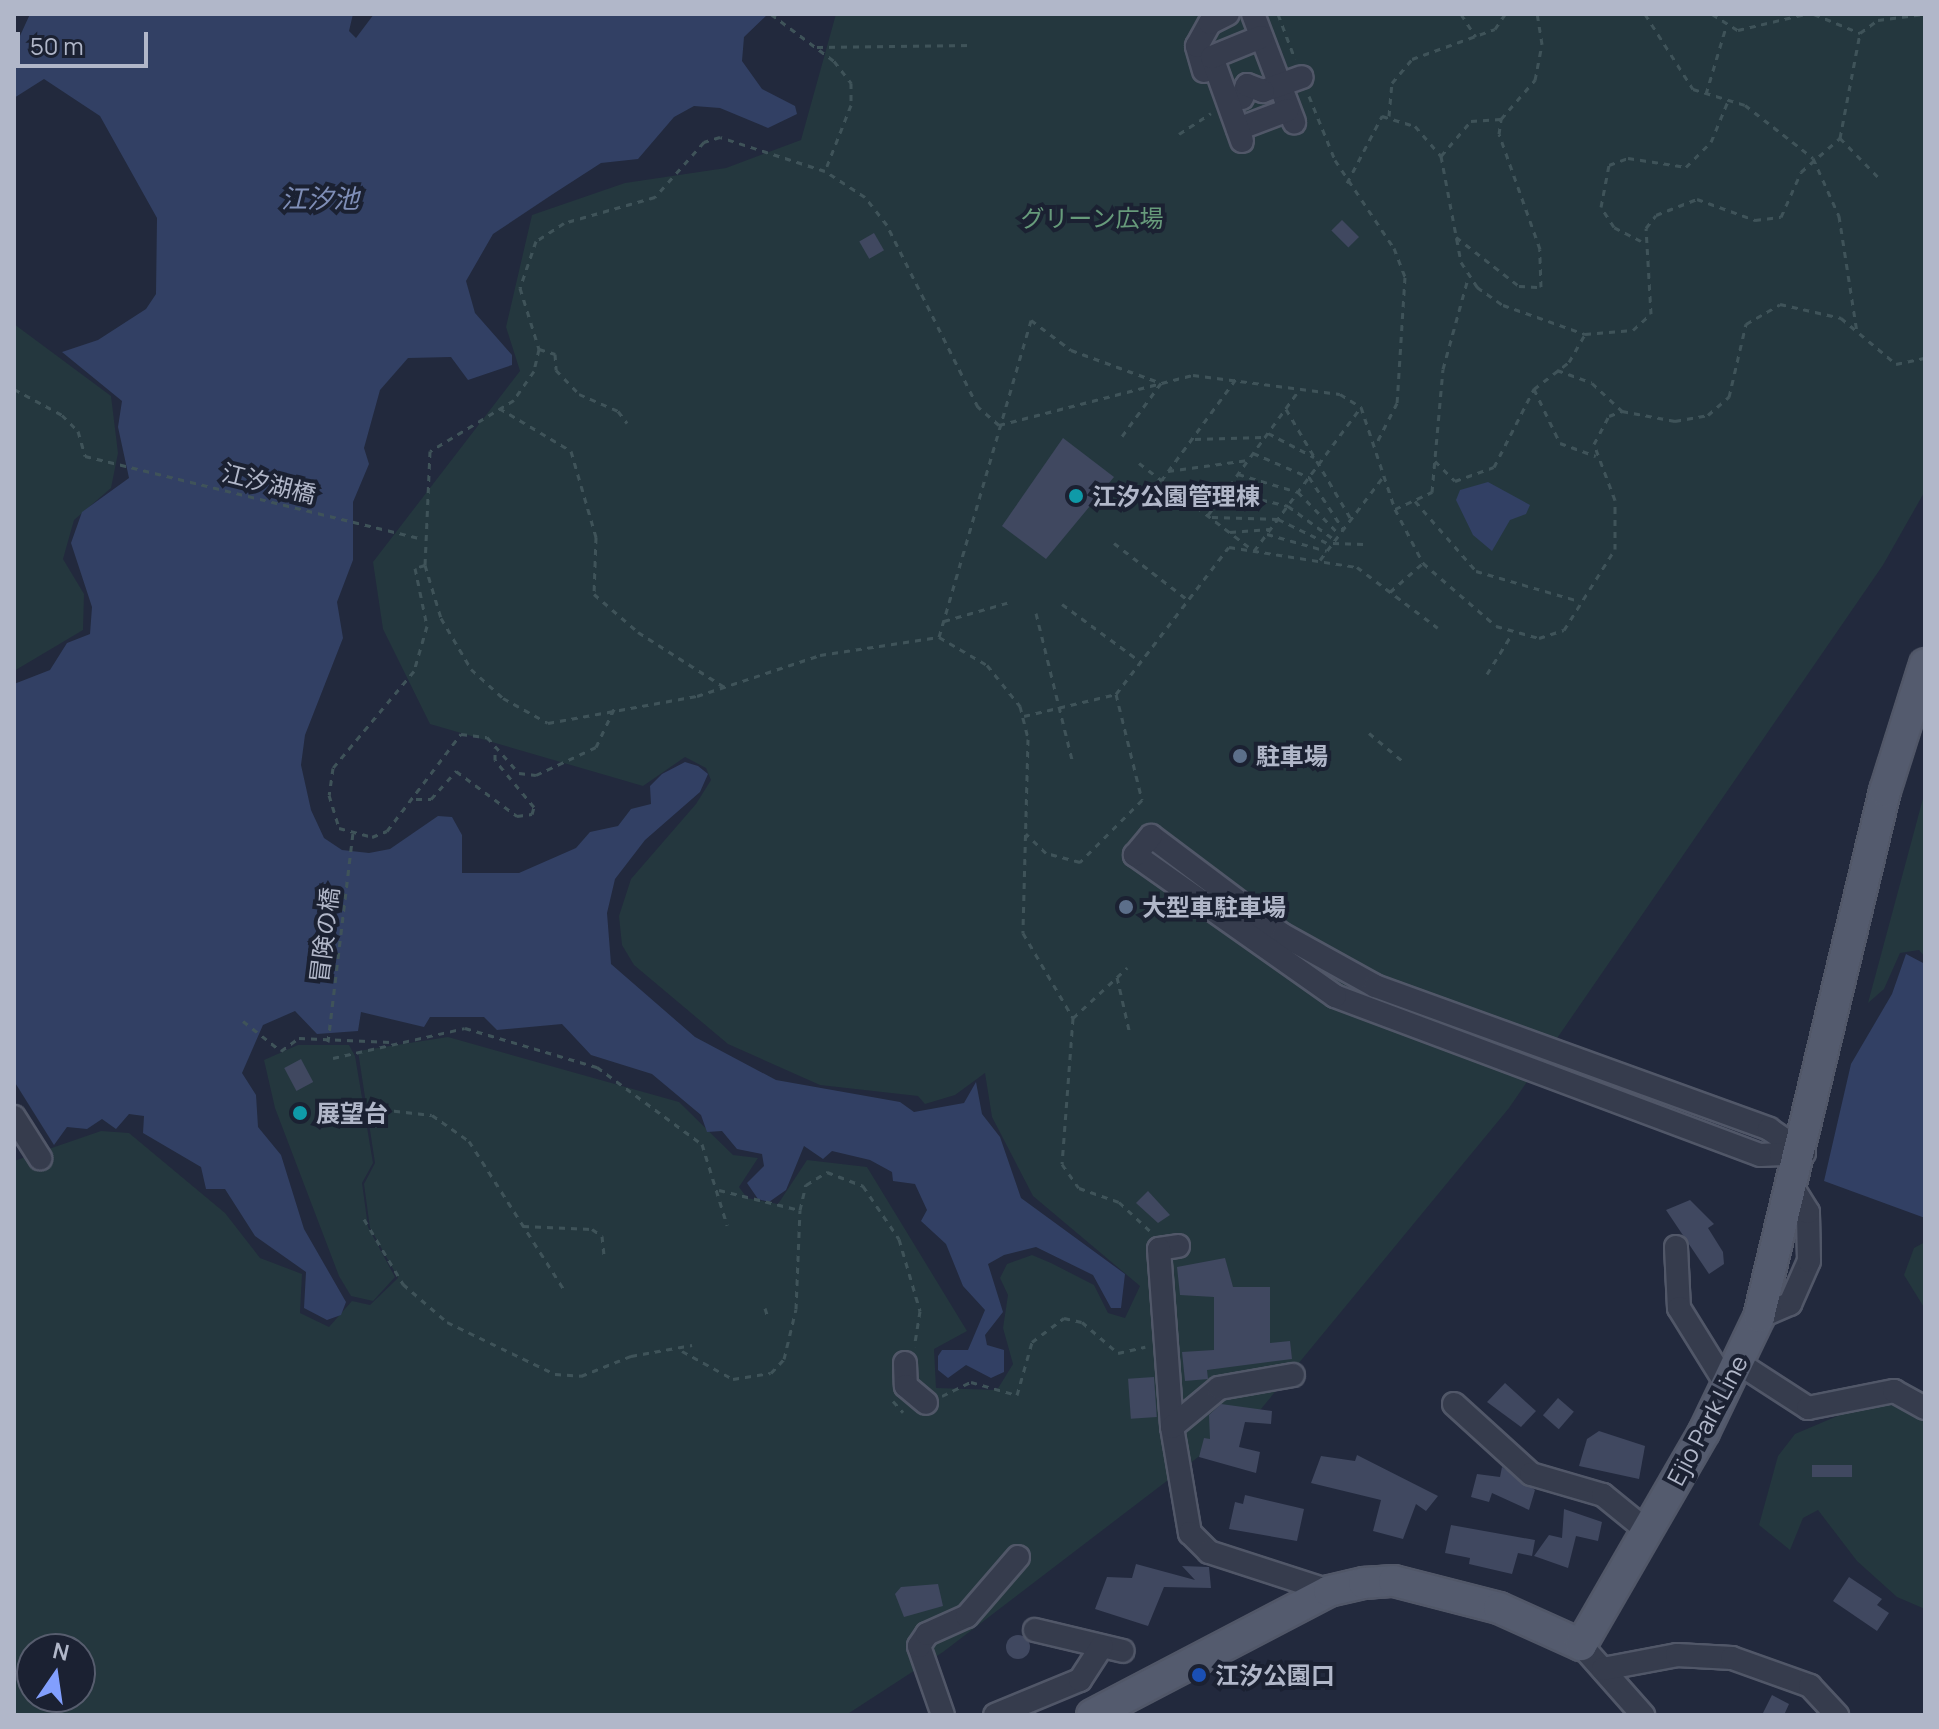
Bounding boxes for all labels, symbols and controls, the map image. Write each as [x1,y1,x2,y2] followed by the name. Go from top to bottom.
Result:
[20,16,152,66] scale bar
[30,29,84,62] text: 50 m
[281,183,359,215] water label: 江汐池
[1020,204,1164,232] park label: グリーン広場
[219,457,319,509] street label: 江汐湖橋
[1092,482,1260,510] place label: 江汐公園管理棟
[1067,487,1085,505] marker: 江汐公園管理棟
[1256,742,1328,770] place label: 駐車場
[1231,747,1249,765] marker: 駐車場
[304,886,344,984] street label: 冒険の橋
[1142,893,1286,921] place label: 大型車駐車場
[1117,898,1135,916] marker: 大型車駐車場
[316,1099,388,1127] place label: 展望台
[291,1104,309,1122] marker: 展望台
[1661,1350,1753,1490] street label: Ejio Park Line
[16,1633,96,1713] north arrow
[50,1635,72,1668] text: N
[1215,1661,1335,1689] place label: 江汐公園口
[1190,1666,1208,1684] marker: 江汐公園口

